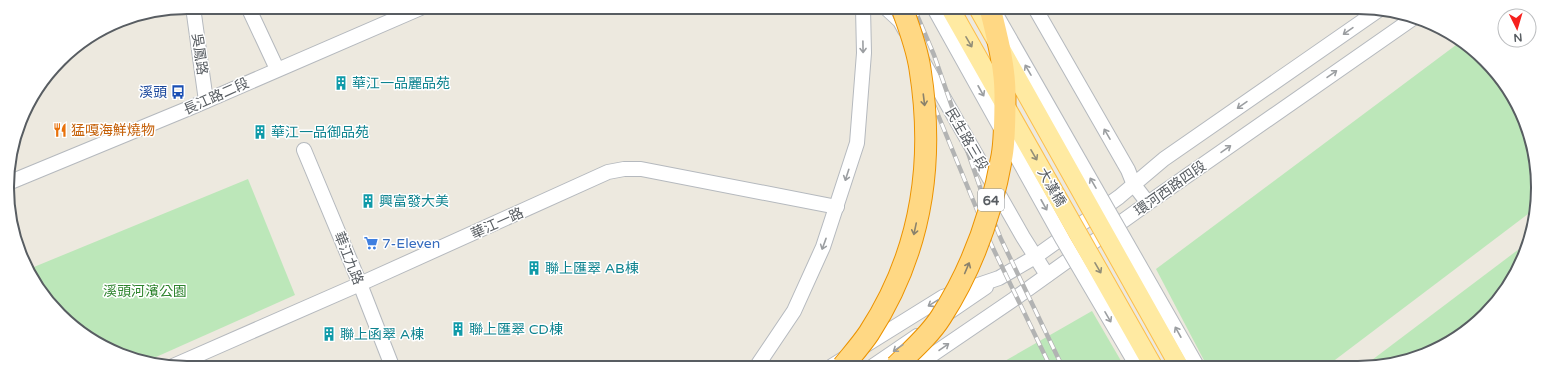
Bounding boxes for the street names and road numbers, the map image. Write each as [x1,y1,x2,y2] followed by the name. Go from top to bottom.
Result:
[188,32,211,76] street label: 吳鳳路
[181,74,252,118] street label: 長江路二段
[942,105,991,174] street label: 民生路三段
[1131,157,1210,219] street label: 環河西路四段
[1034,165,1069,210] street label: 大漢橋
[978,189,1004,211] road number: 64
[468,204,526,243] street label: 華江一路
[330,229,367,287] street label: 華江九路

